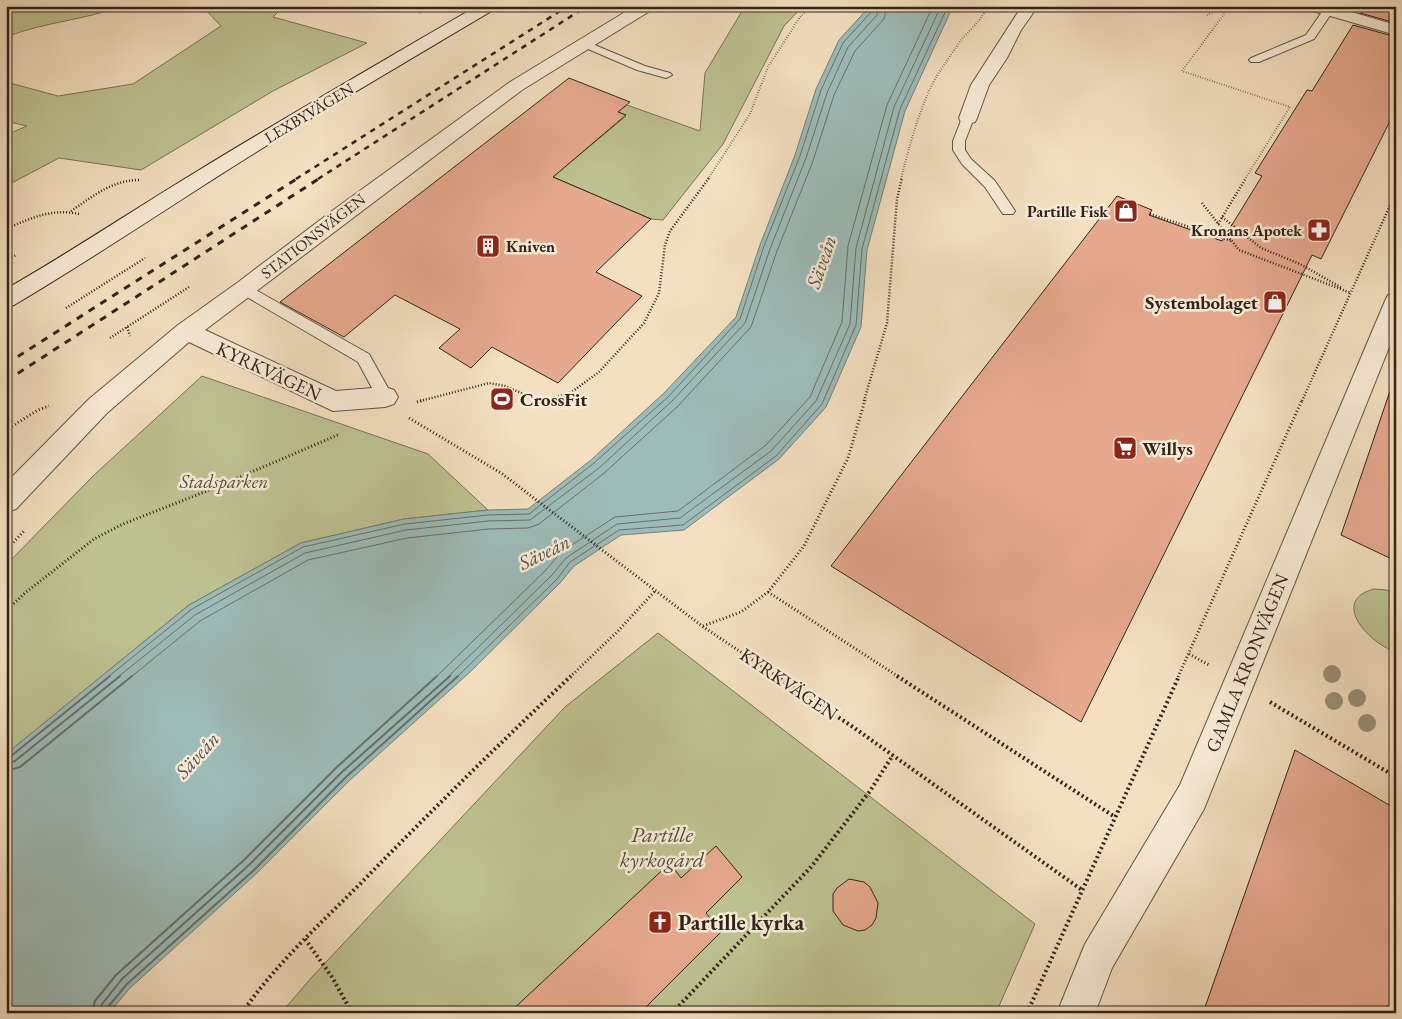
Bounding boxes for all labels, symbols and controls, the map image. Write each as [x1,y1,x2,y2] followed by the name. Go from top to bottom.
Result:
[260,78,358,148] street label: LEXBYVÄGEN
[256,188,370,284] street label: STATIONSVÄGEN
[1113,198,1139,224] shop icon: Partille Fisk
[1027,201,1108,222] place label: Partille Fisk
[1306,217,1332,243] pharmacy icon: Kronans Apotek
[1191,220,1302,241] place label: Kronans Apotek
[800,232,842,293] water label: Säveån
[475,233,501,259] building icon: Kniven
[506,236,555,257] place label: Kniven
[1262,289,1288,315] shop icon: Systembolaget
[1145,290,1258,315] place label: Systembolaget
[213,336,325,406] street label: KYRKVÄGEN
[489,386,515,412] sports icon: CrossFit
[520,387,587,412] place label: CrossFit
[1112,435,1138,461] supermarket icon: Willys
[1142,436,1193,461] place label: Willys
[179,469,268,494] park label: Stadsparken
[513,528,574,576] water label: Säveån
[1200,570,1294,756] street label: GAMLA KRONVÄGEN
[735,642,843,726] street label: KYRKVÄGEN
[169,726,225,785] water label: Säveån
[620,820,705,874] park label: Partille kyrkogård
[678,908,805,937] place label: Partille kyrka
[647,909,673,935] church icon: Partille kyrka

